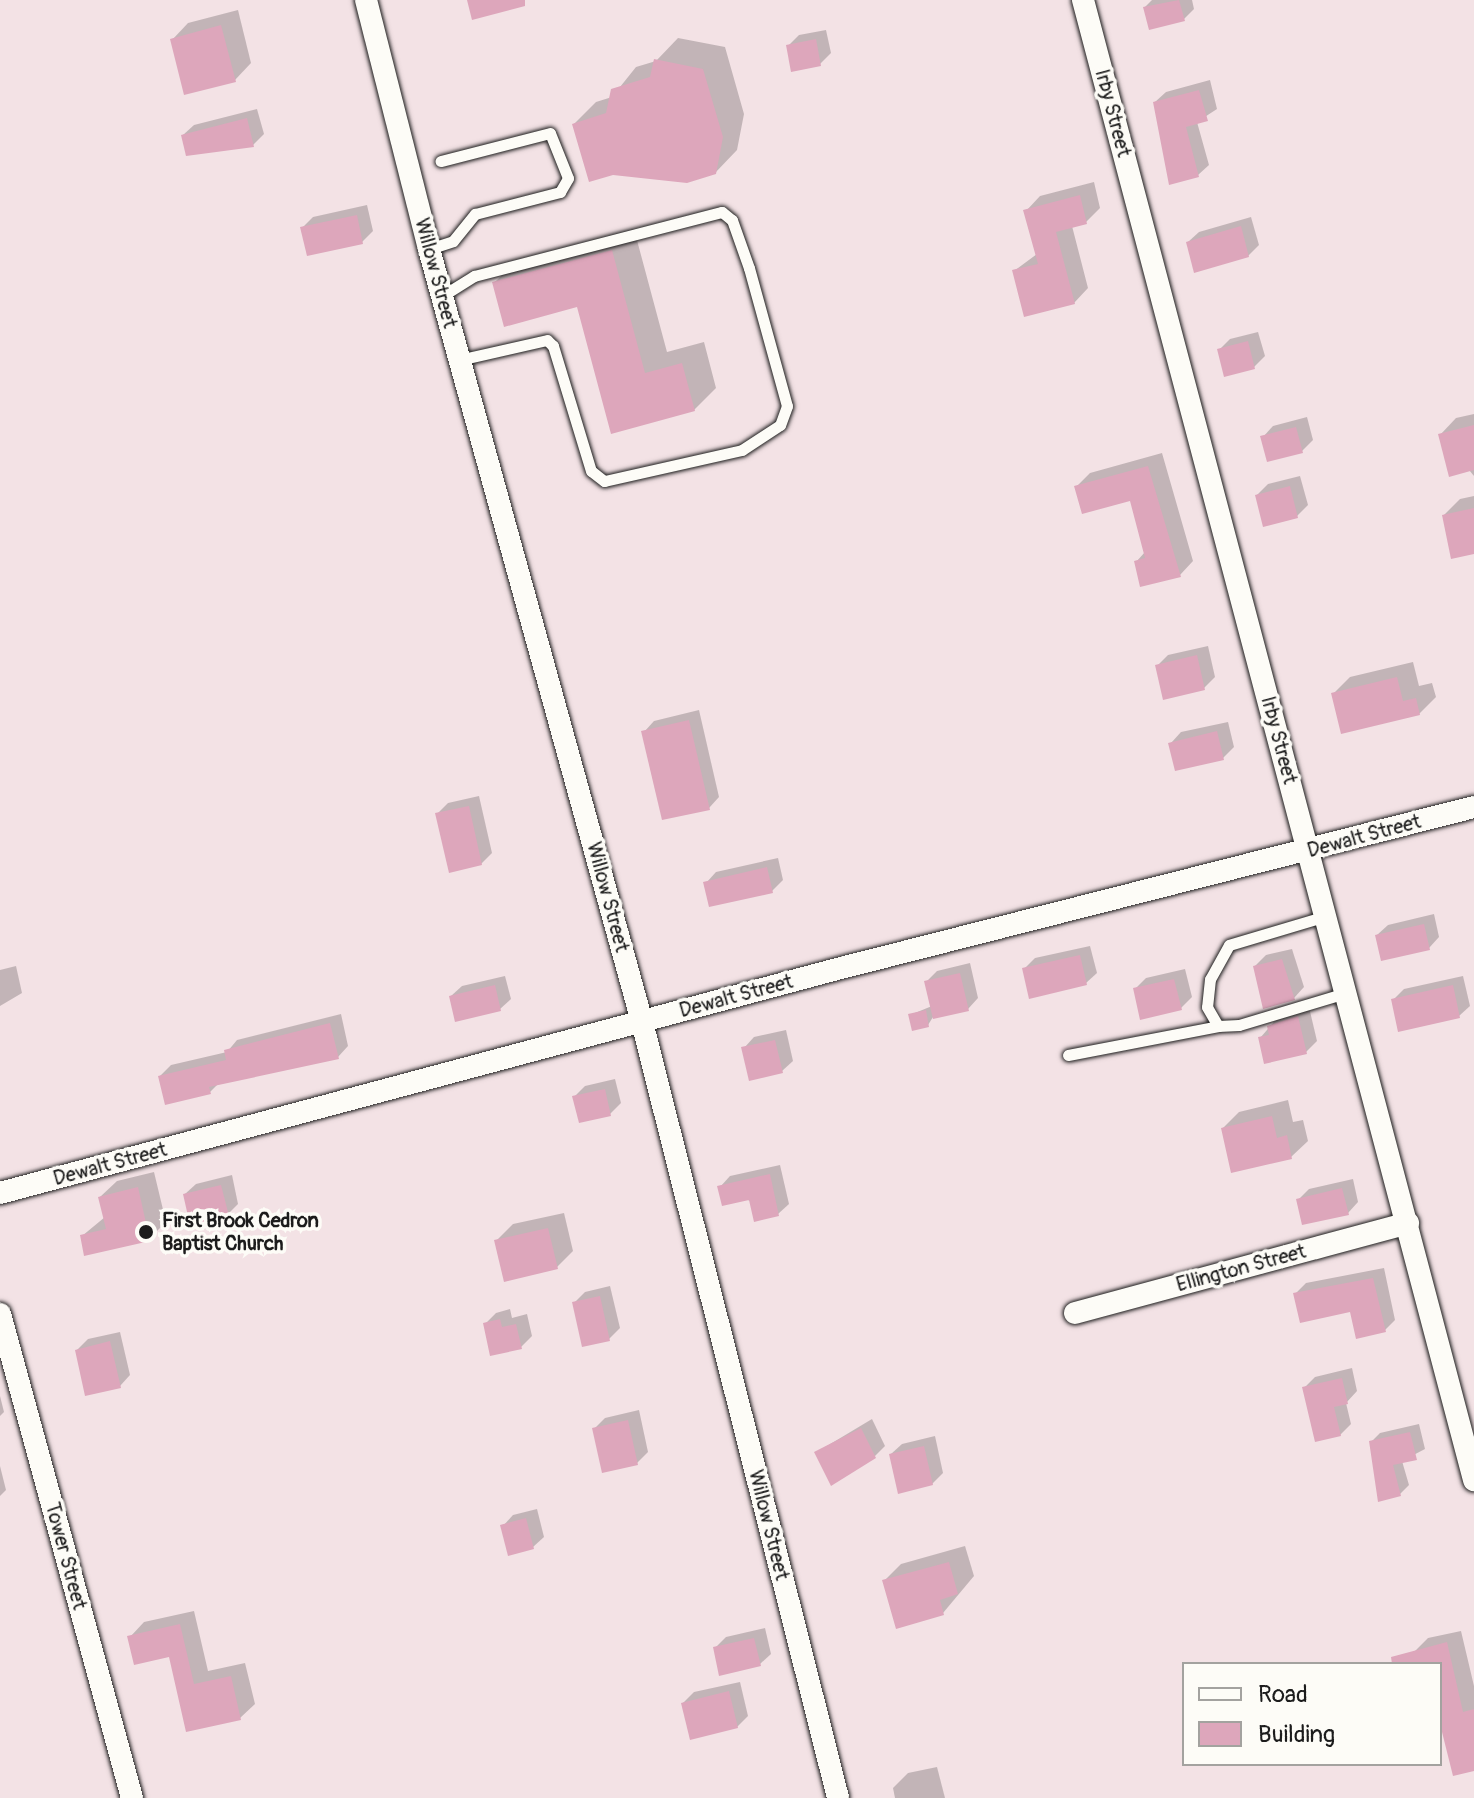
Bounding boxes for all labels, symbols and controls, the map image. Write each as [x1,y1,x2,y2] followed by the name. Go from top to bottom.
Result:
[1090,67,1136,159] street label: Irby Street
[410,215,462,331] street label: Willow Street
[1256,694,1302,786] street label: Irby Street
[1305,809,1423,863] street label: Dewalt Street
[582,839,634,955] street label: Willow Street
[677,969,795,1023] street label: Dewalt Street
[51,1137,169,1191] street label: Dewalt Street
[162,1208,319,1255] place label: First Brook Cedron Baptist Church
[137,1223,155,1241] marker: First Brook Cedron Baptist Church
[1174,1239,1308,1297] street label: Ellington Street
[744,1467,794,1583] street label: Willow Street
[40,1500,92,1612] street label: Tower Street
[1182,1662,1442,1766] legend
[1258,1680,1308,1709] text: Road
[1258,1720,1335,1749] text: Building

